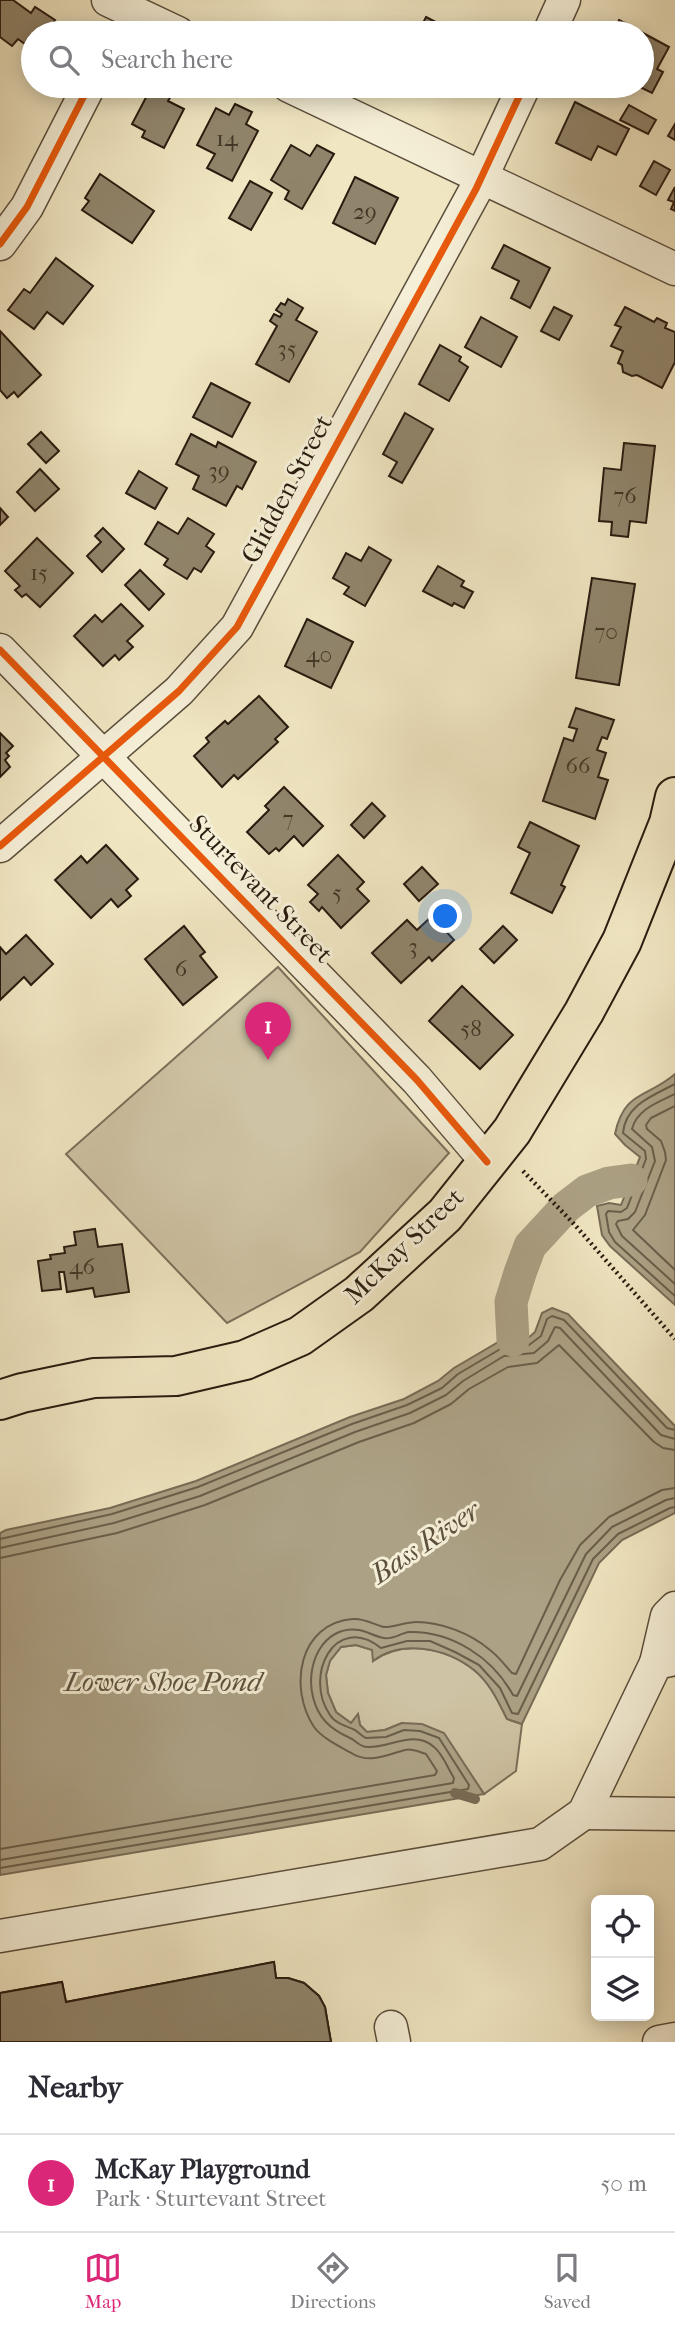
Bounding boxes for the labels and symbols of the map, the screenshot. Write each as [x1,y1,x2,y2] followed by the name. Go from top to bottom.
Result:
[216,125,239,152] house number: 14
[353,198,377,225] house number: 29
[277,335,297,362] house number: 35
[235,409,339,568] street label: Glidden Street
[208,457,230,484] house number: 39
[613,482,637,509] house number: 76
[30,559,48,586] house number: 15
[594,618,618,645] house number: 70
[306,641,332,668] house number: 40
[566,752,591,779] house number: 66
[282,805,294,832] house number: 7
[183,809,340,970] street label: Sturtevant Street
[332,879,342,906] house number: 5
[428,899,462,933] your location
[408,933,418,960] house number: 3
[175,955,188,982] house number: 6
[245,1002,291,1060] pin: 1
[460,1015,482,1042] house number: 58
[338,1181,471,1311] street label: McKay Street
[69,1253,96,1280] house number: 46
[363,1492,487,1591] water label: Bass River
[63,1665,265,1698] water label: Lower Shoe Pond

